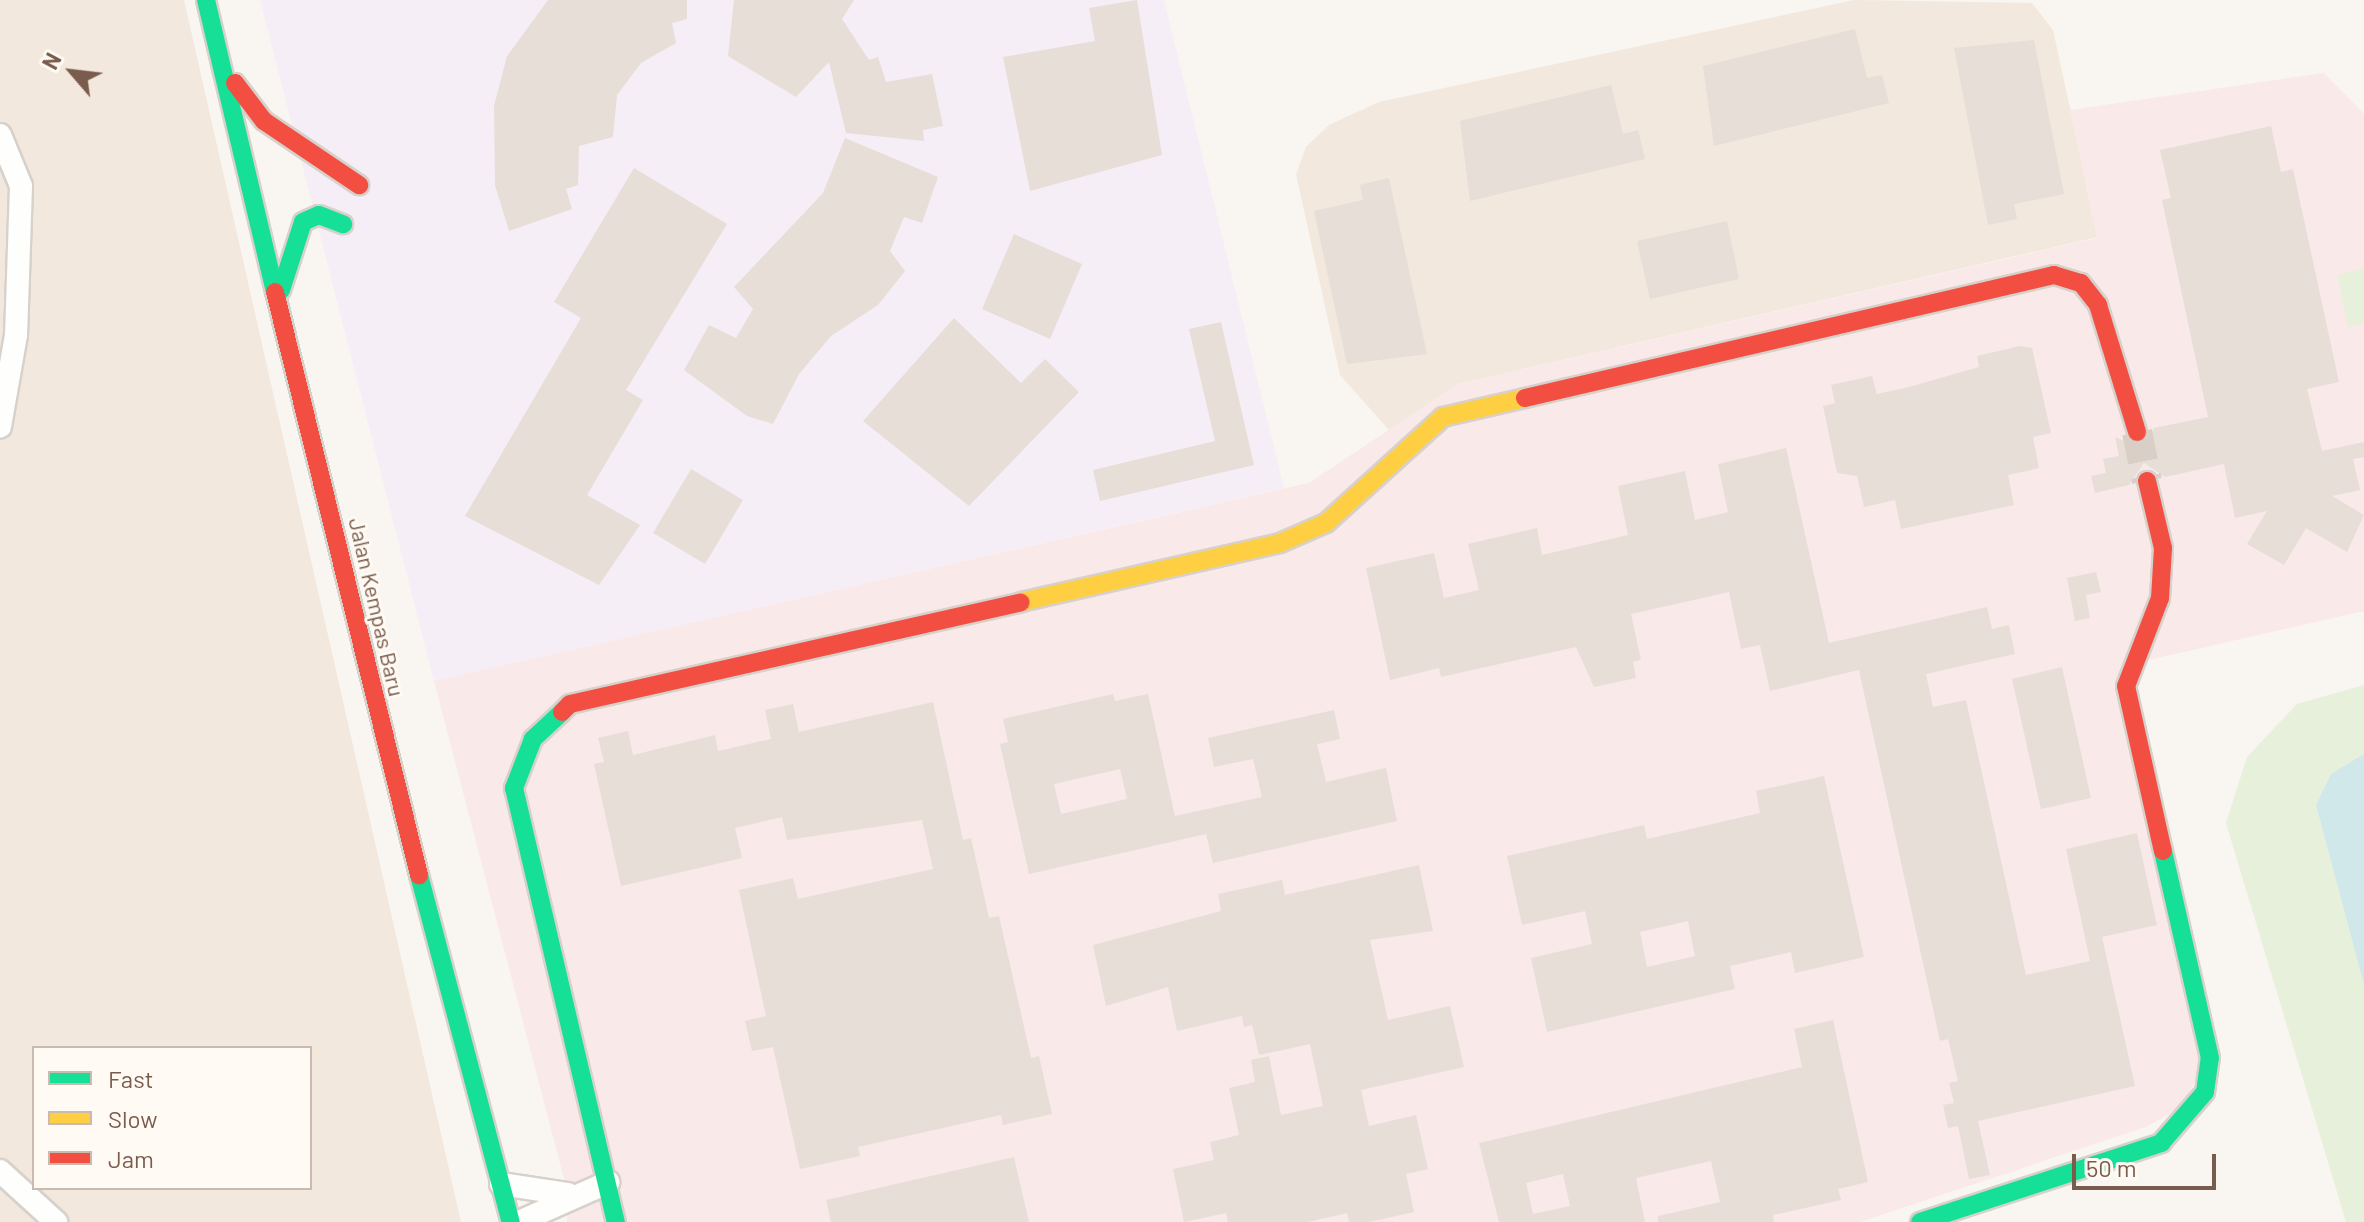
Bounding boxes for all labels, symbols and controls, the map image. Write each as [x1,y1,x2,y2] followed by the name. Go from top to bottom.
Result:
[32,32,112,112] north arrow
[36,48,66,73] text: N
[344,515,410,699] street label: Jalan Kempas Baru
[32,1046,312,1190] legend
[108,1064,153,1093] text: Fast
[108,1104,157,1133] text: Slow
[2076,1138,2220,1188] scale bar
[108,1144,154,1173] text: Jam
[2086,1153,2137,1182] text: 50 m

